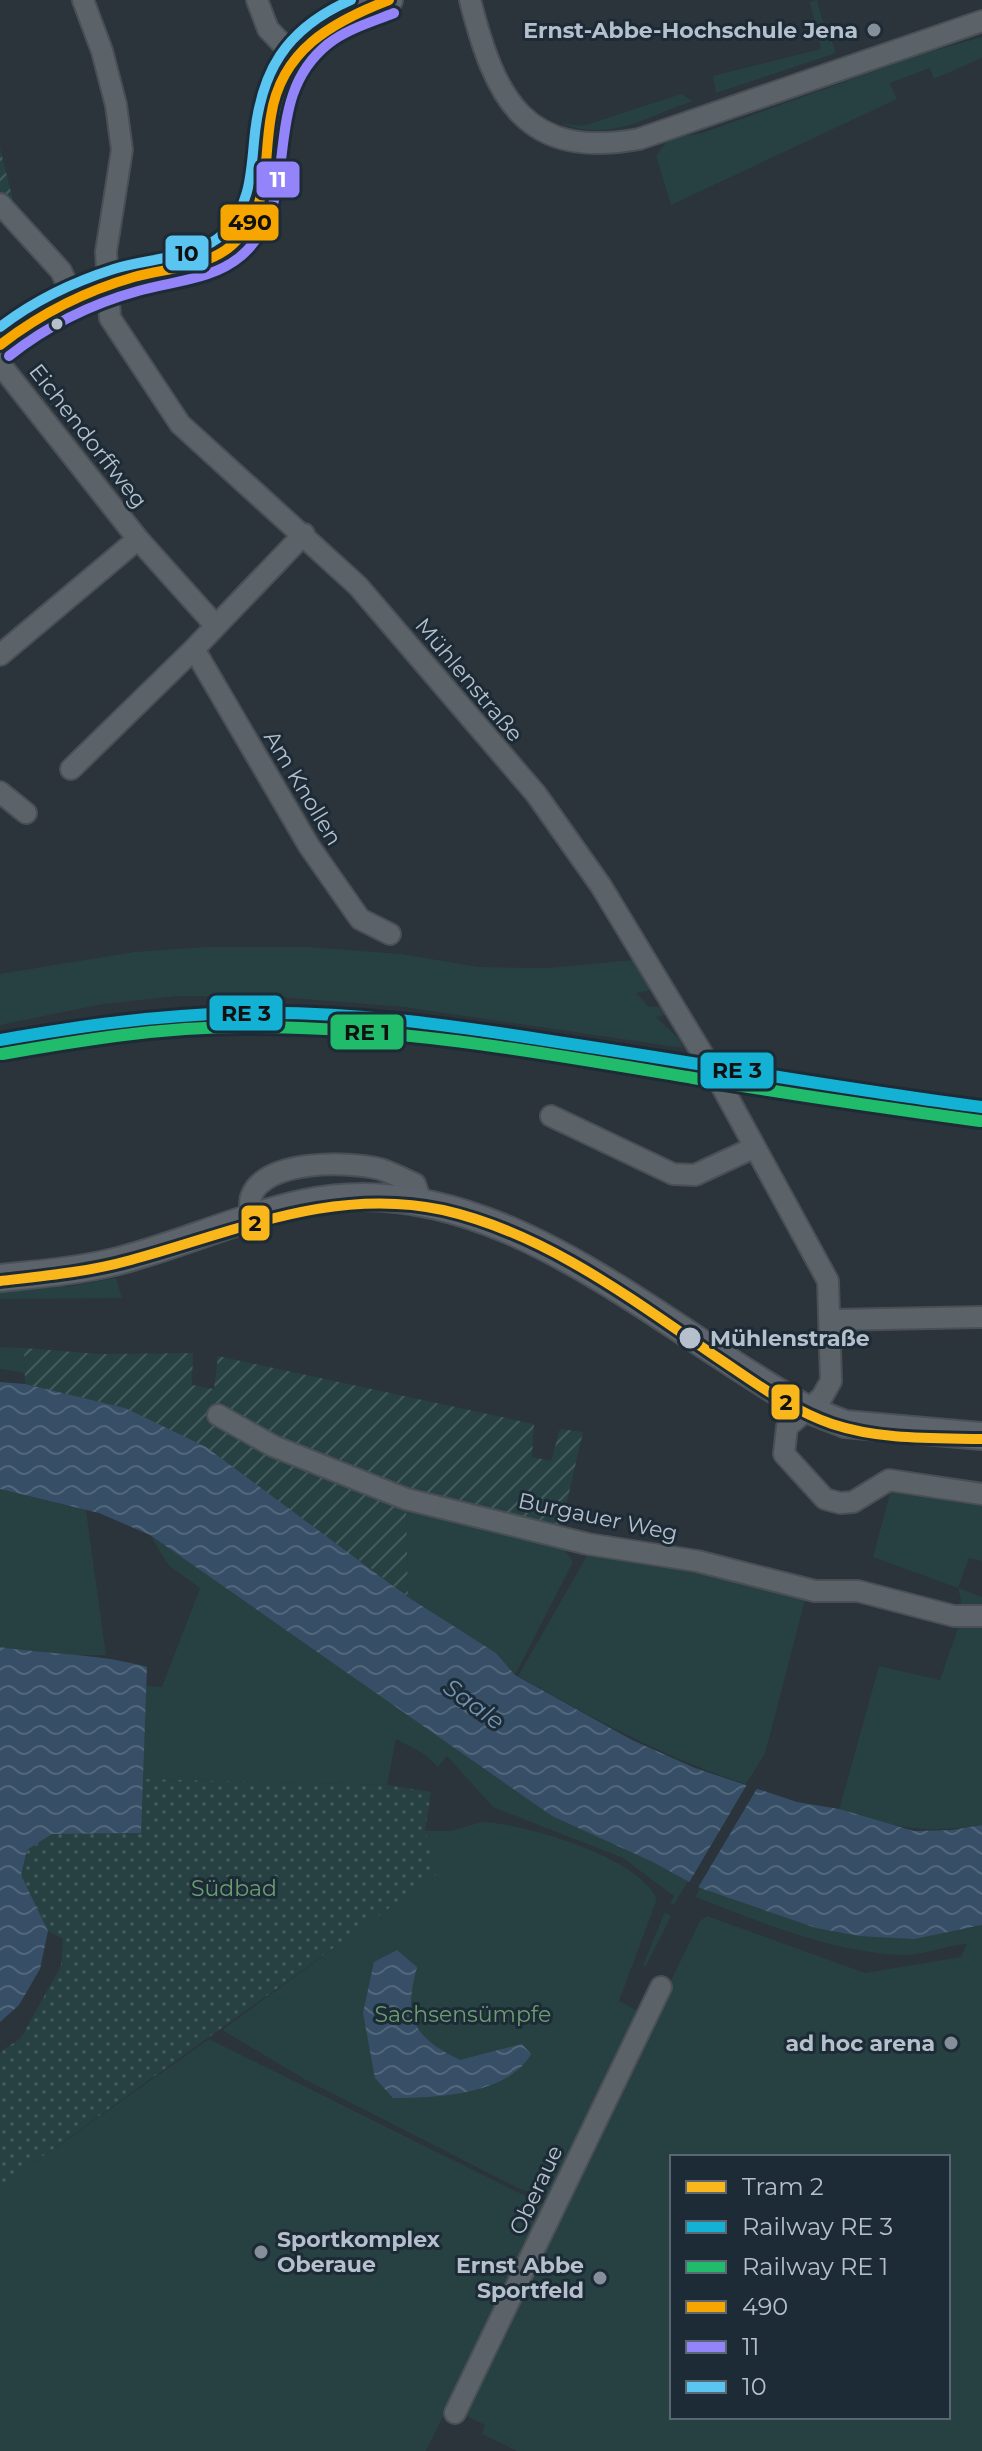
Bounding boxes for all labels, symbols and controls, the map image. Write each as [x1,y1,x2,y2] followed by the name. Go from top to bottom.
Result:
[523,17,858,44] place label: Ernst-Abbe-Hochschule Jena
[865,21,883,39] marker: Ernst-Abbe-Hochschule Jena
[255,160,301,199] line badge: 11
[269,166,287,193] text: 11
[219,203,280,242] line badge: 490
[228,209,272,236] text: 490
[164,234,210,272] line badge: 10
[175,240,199,267] text: 10
[49,316,65,332] unlabelled marker
[23,358,153,514] street label: Eichendorffweg
[409,613,529,747] street label: Mühlenstraße
[258,726,348,850] street label: Am Knollen
[208,994,284,1032] line badge: RE 3
[221,1000,271,1027] text: RE 3
[329,1013,405,1051] line badge: RE 1
[344,1019,390,1046] text: RE 1
[699,1051,775,1090] line badge: RE 3
[712,1057,762,1084] text: RE 3
[240,1204,271,1242] line badge: 2
[249,1210,262,1237] text: 2
[677,1325,703,1351] marker: Mühlenstraße
[710,1325,870,1352] place label: Mühlenstraße
[770,1383,801,1421] line badge: 2
[780,1389,793,1416] text: 2
[516,1487,680,1547] street label: Burgauer Weg
[438,1672,510,1736] water label: Saale
[191,1875,277,1902] park label: Südbad
[375,2001,551,2028] park label: Sachsensümpfe
[785,2030,935,2057] place label: ad hoc arena
[942,2034,960,2052] marker: ad hoc arena
[504,2141,568,2239] street label: Oberaue
[670,2155,950,2419] legend
[742,2172,824,2201] text: Tram 2
[742,2212,893,2241] text: Railway RE 3
[277,2226,440,2278] place label: Sportkomplex Oberaue
[252,2243,270,2261] marker: Sportkomplex Oberaue
[456,2252,584,2304] place label: Ernst Abbe Sportfeld
[742,2252,888,2281] text: Railway RE 1
[591,2269,609,2287] marker: Ernst Abbe Sportfeld
[742,2292,788,2321] text: 490
[742,2332,759,2361] text: 11
[742,2372,767,2401] text: 10

